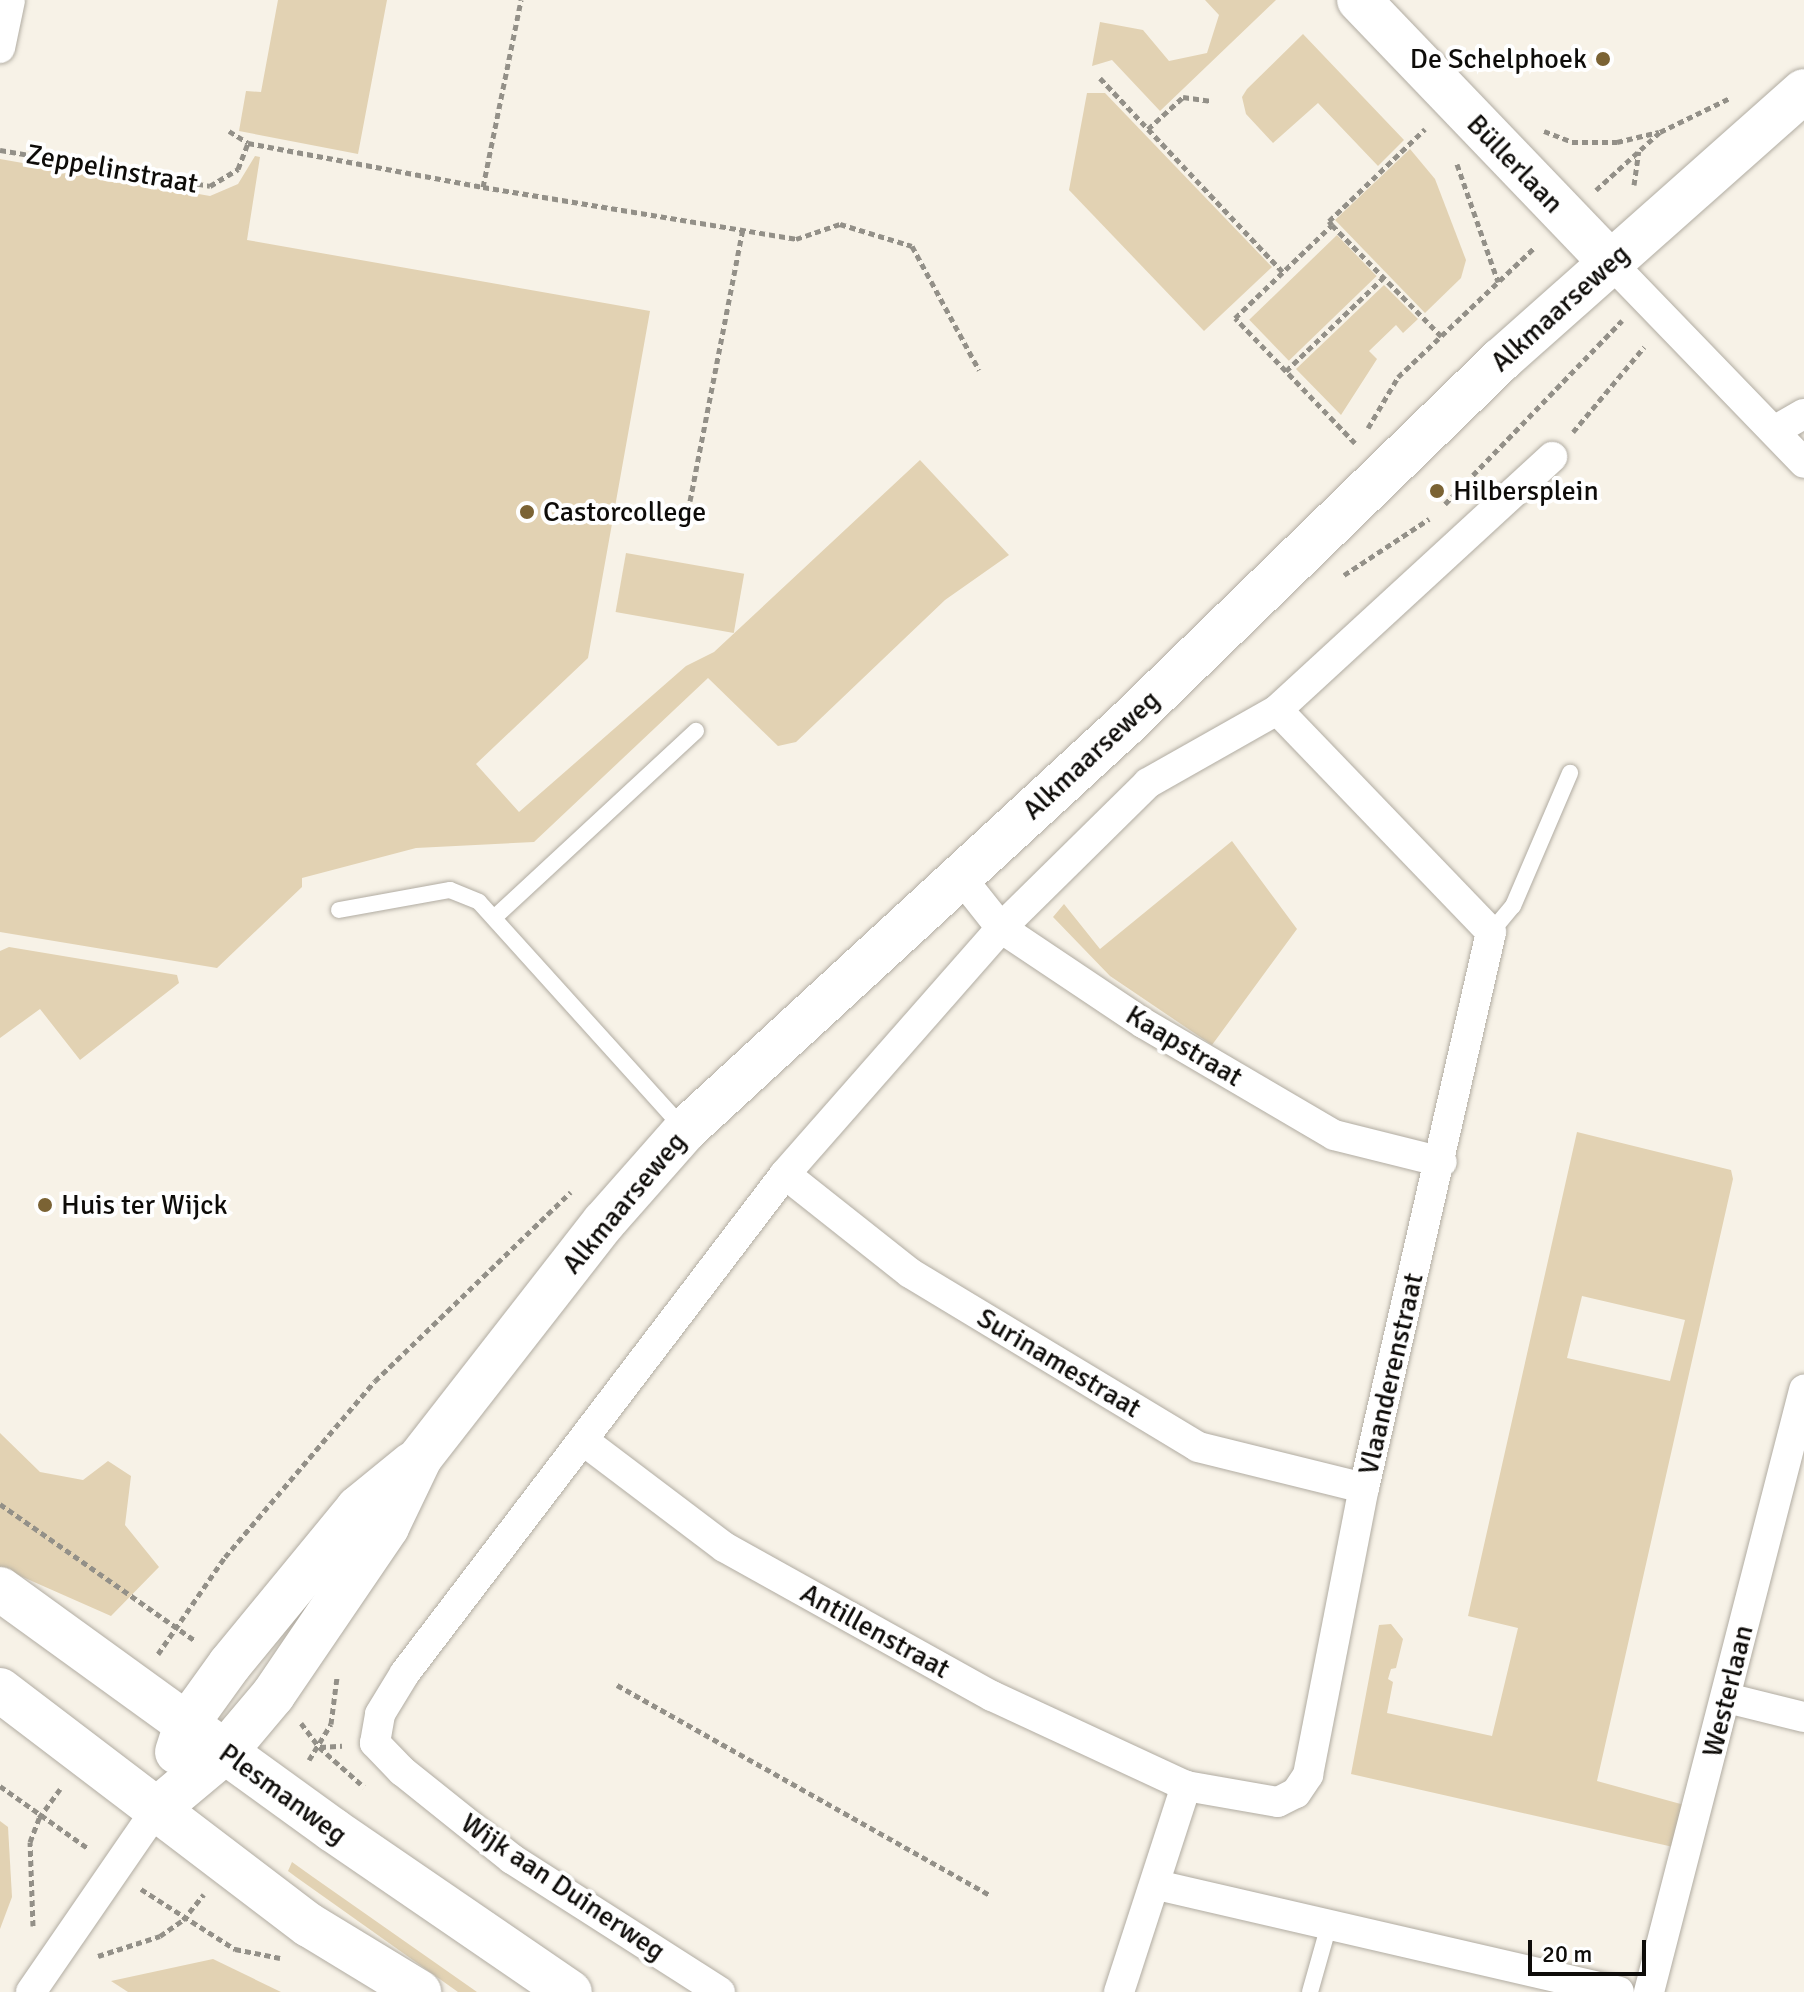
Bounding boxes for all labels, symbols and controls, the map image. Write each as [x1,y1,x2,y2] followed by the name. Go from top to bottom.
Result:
[1410,42,1587,76] place label: De Schelphoek
[1594,50,1612,68] marker: De Schelphoek
[1460,108,1570,220] street label: Büllerlaan
[24,137,200,201] street label: Zeppelinstraat
[1484,237,1636,379] street label: Alkmaarseweg
[1453,474,1599,508] place label: Hilbersplein
[1428,482,1446,500] marker: Hilbersplein
[543,495,706,529] place label: Castorcollege
[518,503,536,521] marker: Castorcollege
[1016,683,1166,827] street label: Alkmaarseweg
[1120,998,1248,1094] street label: Kaapstraat
[555,1125,693,1281] street label: Alkmaarseweg
[61,1188,228,1222] place label: Huis ter Wijck
[36,1196,54,1214] marker: Huis ter Wijck
[1351,1270,1431,1478] street label: Vlaanderenstraat
[971,1301,1147,1425] street label: Surinamestraat
[795,1576,955,1686] street label: Antillenstraat
[1695,1622,1761,1760] street label: Westerlaan
[212,1736,354,1852] street label: Plesmanweg
[455,1806,671,1968] street label: Wijk aan Duinerweg
[1532,1924,1650,1974] scale bar
[1542,1939,1592,1969] text: 20 m

